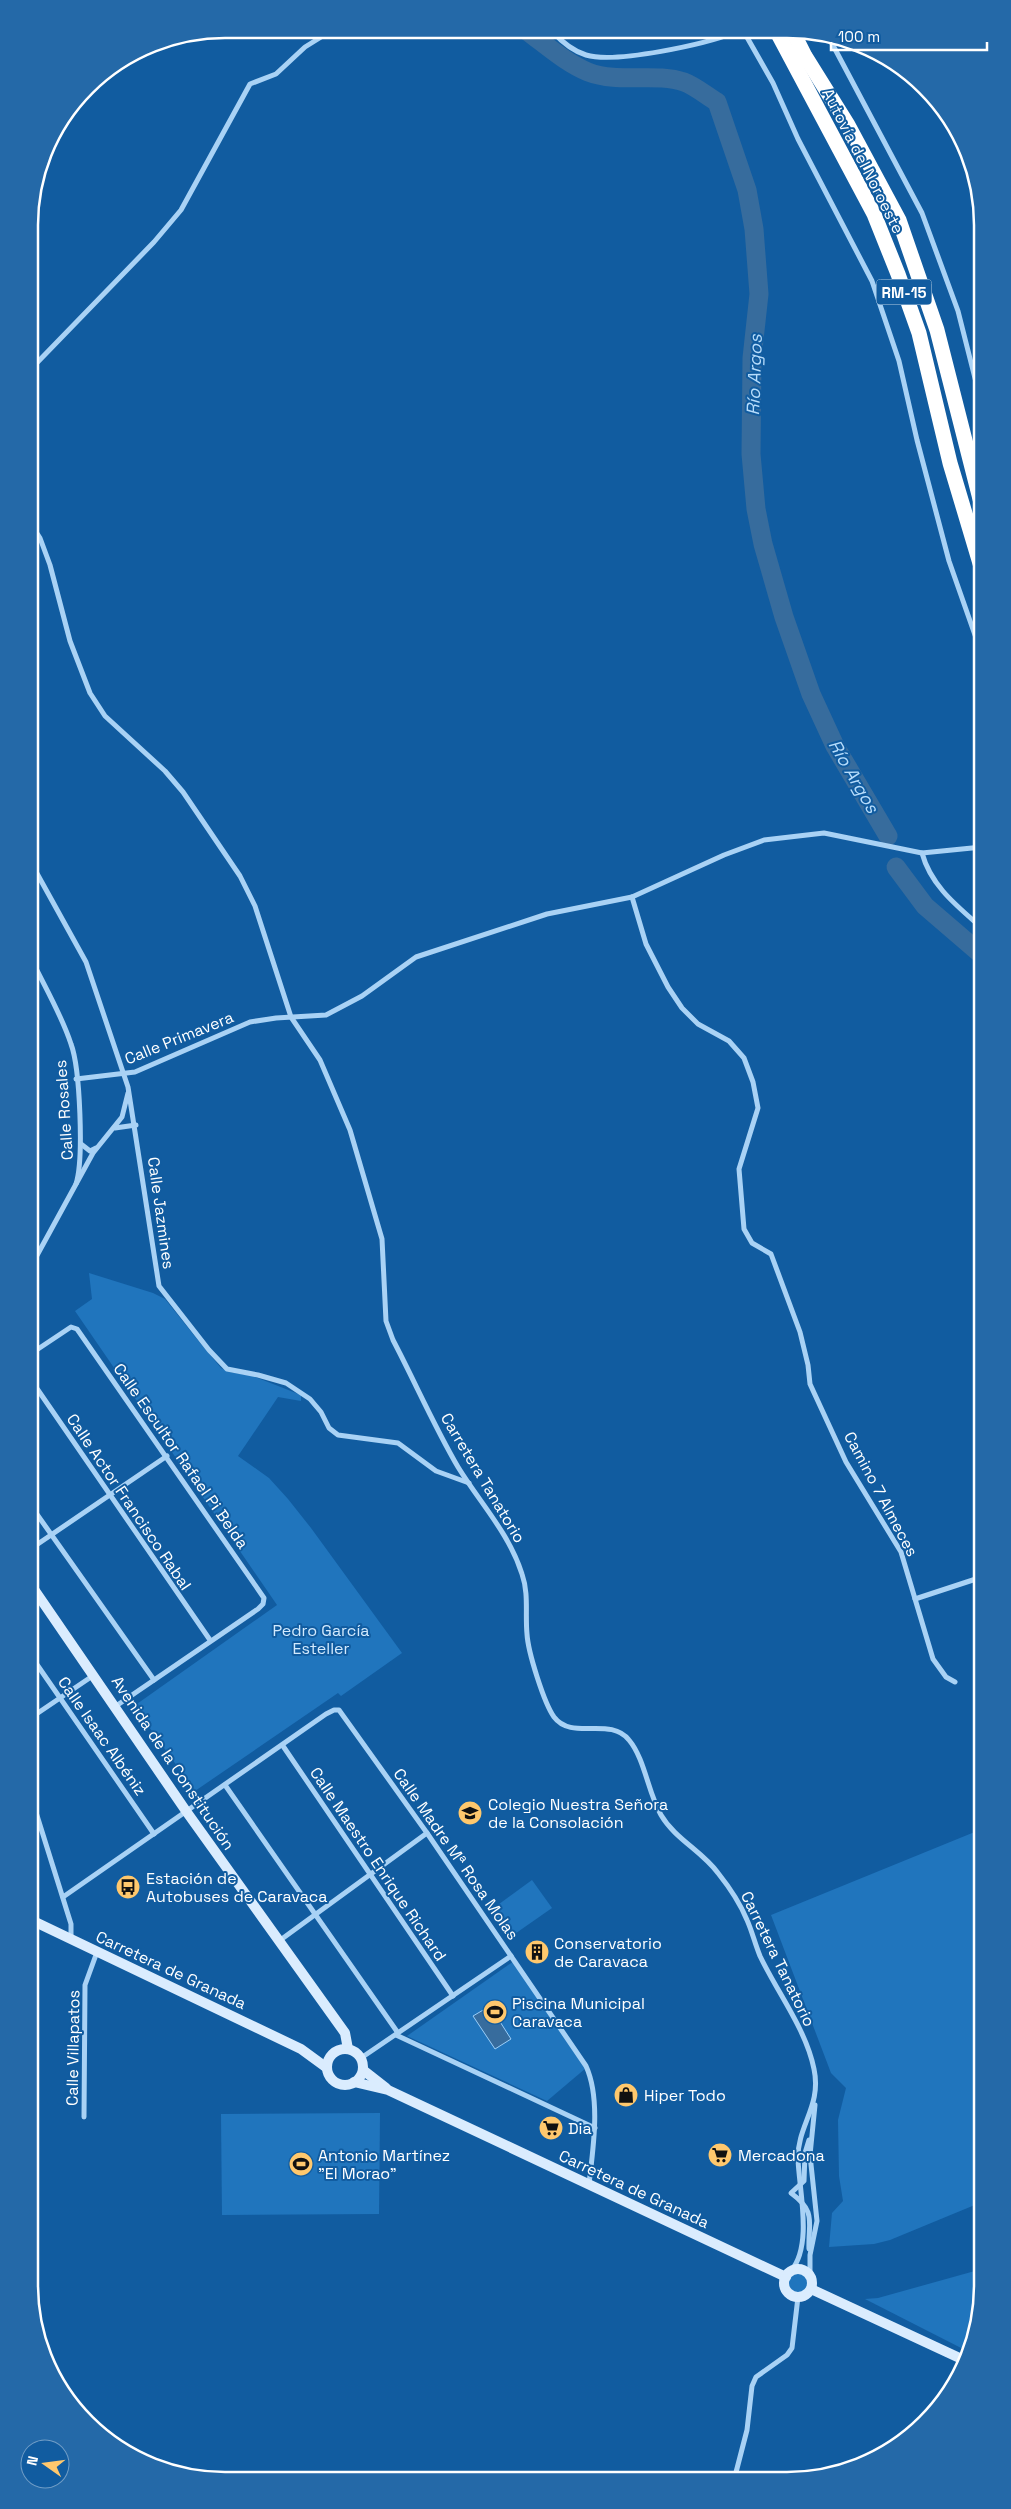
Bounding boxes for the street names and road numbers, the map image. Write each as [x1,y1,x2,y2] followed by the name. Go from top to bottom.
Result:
[817,85,909,237] street label: Autovía del Noroeste
[876,280,932,304] road number: RM-15
[121,1007,237,1069] street label: Calle Primavera
[50,1059,78,1161] street label: Calle Rosales
[143,1156,179,1270] street label: Calle Jazmines
[109,1359,253,1553] street label: Calle Escultor Rafael Pi Belda
[436,1409,530,1547] street label: Carretera Tanatorio
[62,1410,196,1594] street label: Calle Actor Francisco Rabal
[839,1428,923,1560] street label: Camino 7 Almeces
[53,1672,151,1800] street label: Calle Isaac Albéniz
[107,1672,239,1854] street label: Avenida de la Constitución
[305,1763,451,1965] street label: Calle Maestro Enrique Richard
[389,1764,523,1944] street label: Calle Madre Mª Rosa Molas
[736,1888,820,2030] street label: Carretera Tanatorio
[92,1926,250,2014] street label: Carretera de Granada
[61,1990,85,2106] street label: Calle Villapatos
[555,2145,713,2233] street label: Carretera de Granada

